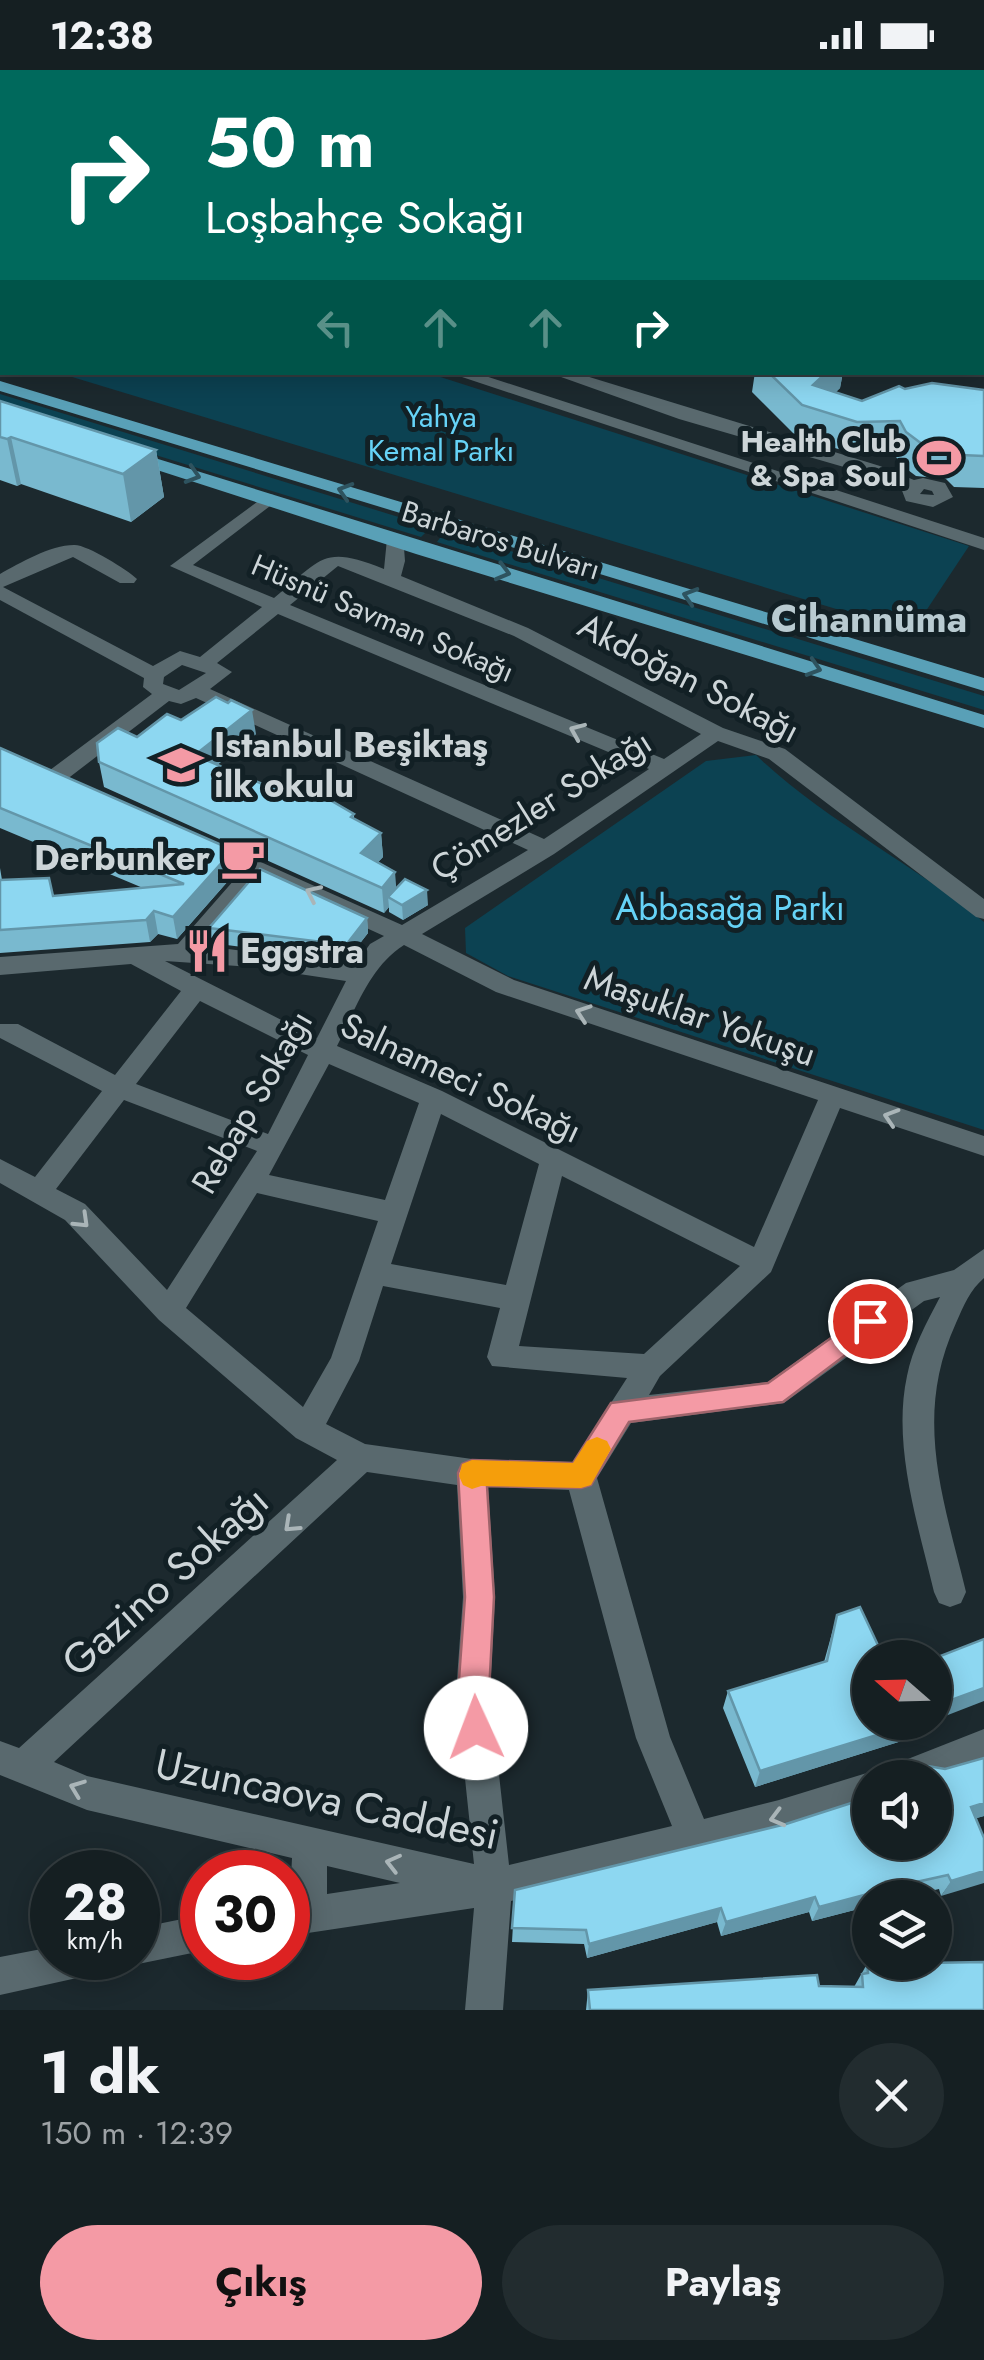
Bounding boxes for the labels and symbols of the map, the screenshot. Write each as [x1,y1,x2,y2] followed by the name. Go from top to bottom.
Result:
[368,395,514,472] park label: Yahya Kemal Parkı
[740,420,906,497] place label: Health Club & Spa Soul
[915,434,963,482] sports icon: Health Club & Spa Soul
[184,463,201,483] one-way arrow
[337,482,354,503] one-way arrow
[396,489,606,591] street label: Barbaros Bulvarı
[245,543,521,693] street label: Hüsnü Savman Sokağı
[494,561,511,582] one-way arrow
[682,587,699,607] one-way arrow
[771,591,967,646] district label: Cihannüma
[569,601,809,755] street label: Akdoğan Sokağı
[804,657,821,677] one-way arrow
[421,717,661,893] street label: Çömezler Sokağı
[214,720,488,810] place label: Istanbul Beşiktaş ilk okulu
[569,723,587,743] one-way arrow
[157,741,205,789] school or university icon: Istanbul Beşiktaş ilk okulu
[34,833,211,883] place label: Derbunker
[219,834,267,882] cafe icon: Derbunker
[615,883,845,933] park label: Abbasağa Parkı
[305,885,323,905] one-way arrow
[240,926,364,976] place label: Eggstra
[183,927,231,975] restaurant icon: Eggstra
[578,953,822,1079] street label: Maşuklar Yokuşu
[332,1000,590,1156] street label: Salnameci Sokağı
[179,1001,325,1203] street label: Rebap Sokağı
[575,1005,592,1025] one-way arrow
[883,1108,900,1128] one-way arrow
[71,1209,89,1227] one-way arrow
[828,1279,913,1364] pin
[48,1471,282,1691] street label: Gazino Sokağı
[284,1513,303,1531] one-way arrow
[852,1640,952,1740] north arrow
[424,1676,528,1780] position arrow
[150,1733,504,1865] street label: Uzuncaova Caddesi
[69,1780,87,1800] one-way arrow
[769,1807,786,1828] one-way arrow
[180,1850,310,1980] speed limit sign: 30
[385,1854,402,1875] one-way arrow

